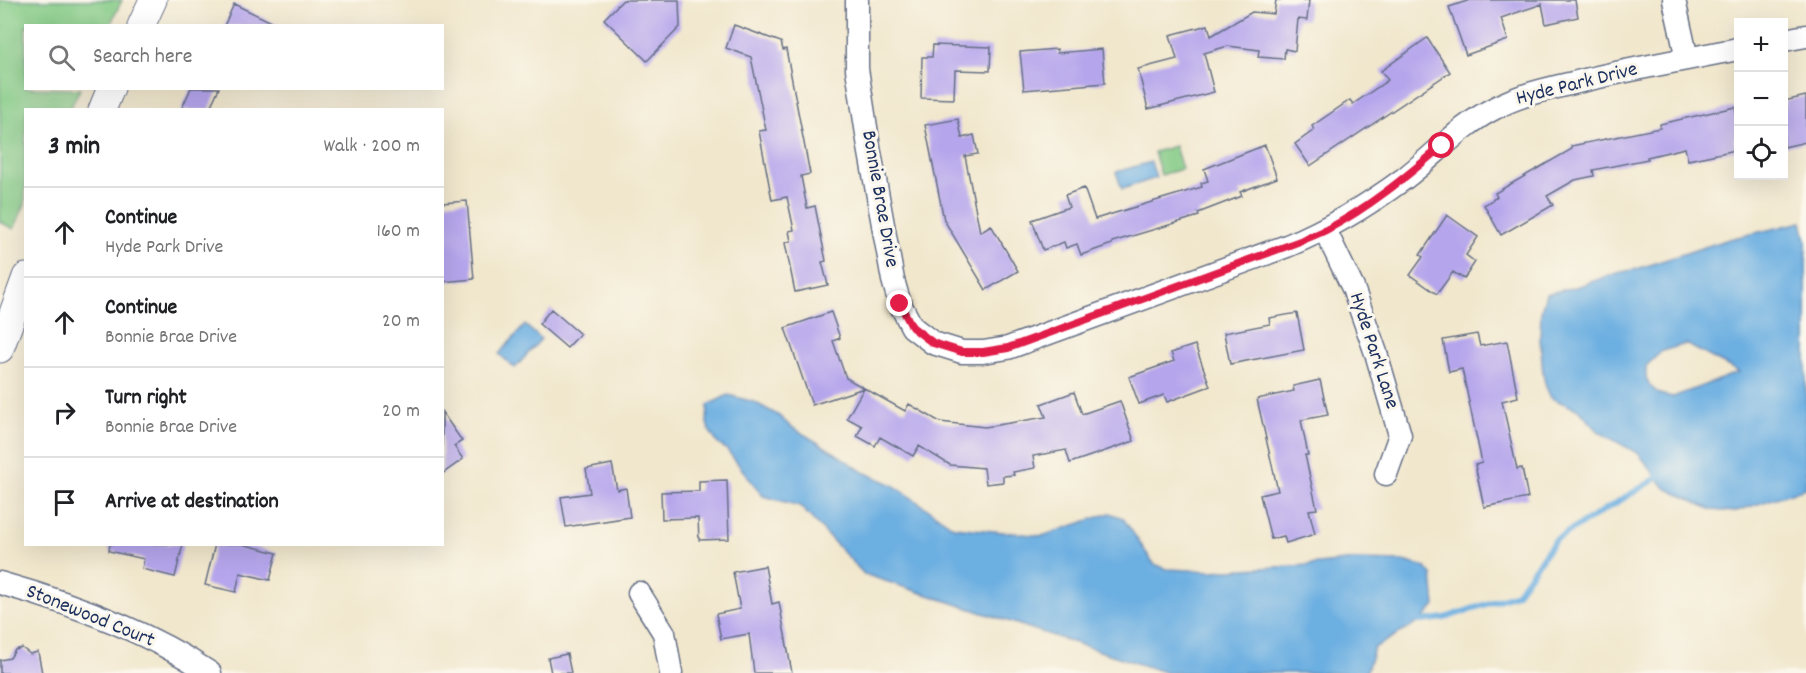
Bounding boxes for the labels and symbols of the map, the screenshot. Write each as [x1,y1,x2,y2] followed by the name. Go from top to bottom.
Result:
[1513,55,1641,115] street label: Hyde Park Drive
[852,128,906,270] street label: Bonnie Brae Drive
[1428,132,1454,158] route start
[1340,289,1406,413] street label: Hyde Park Lane
[886,290,912,316] route end
[21,578,159,657] street label: Stonewood Court

